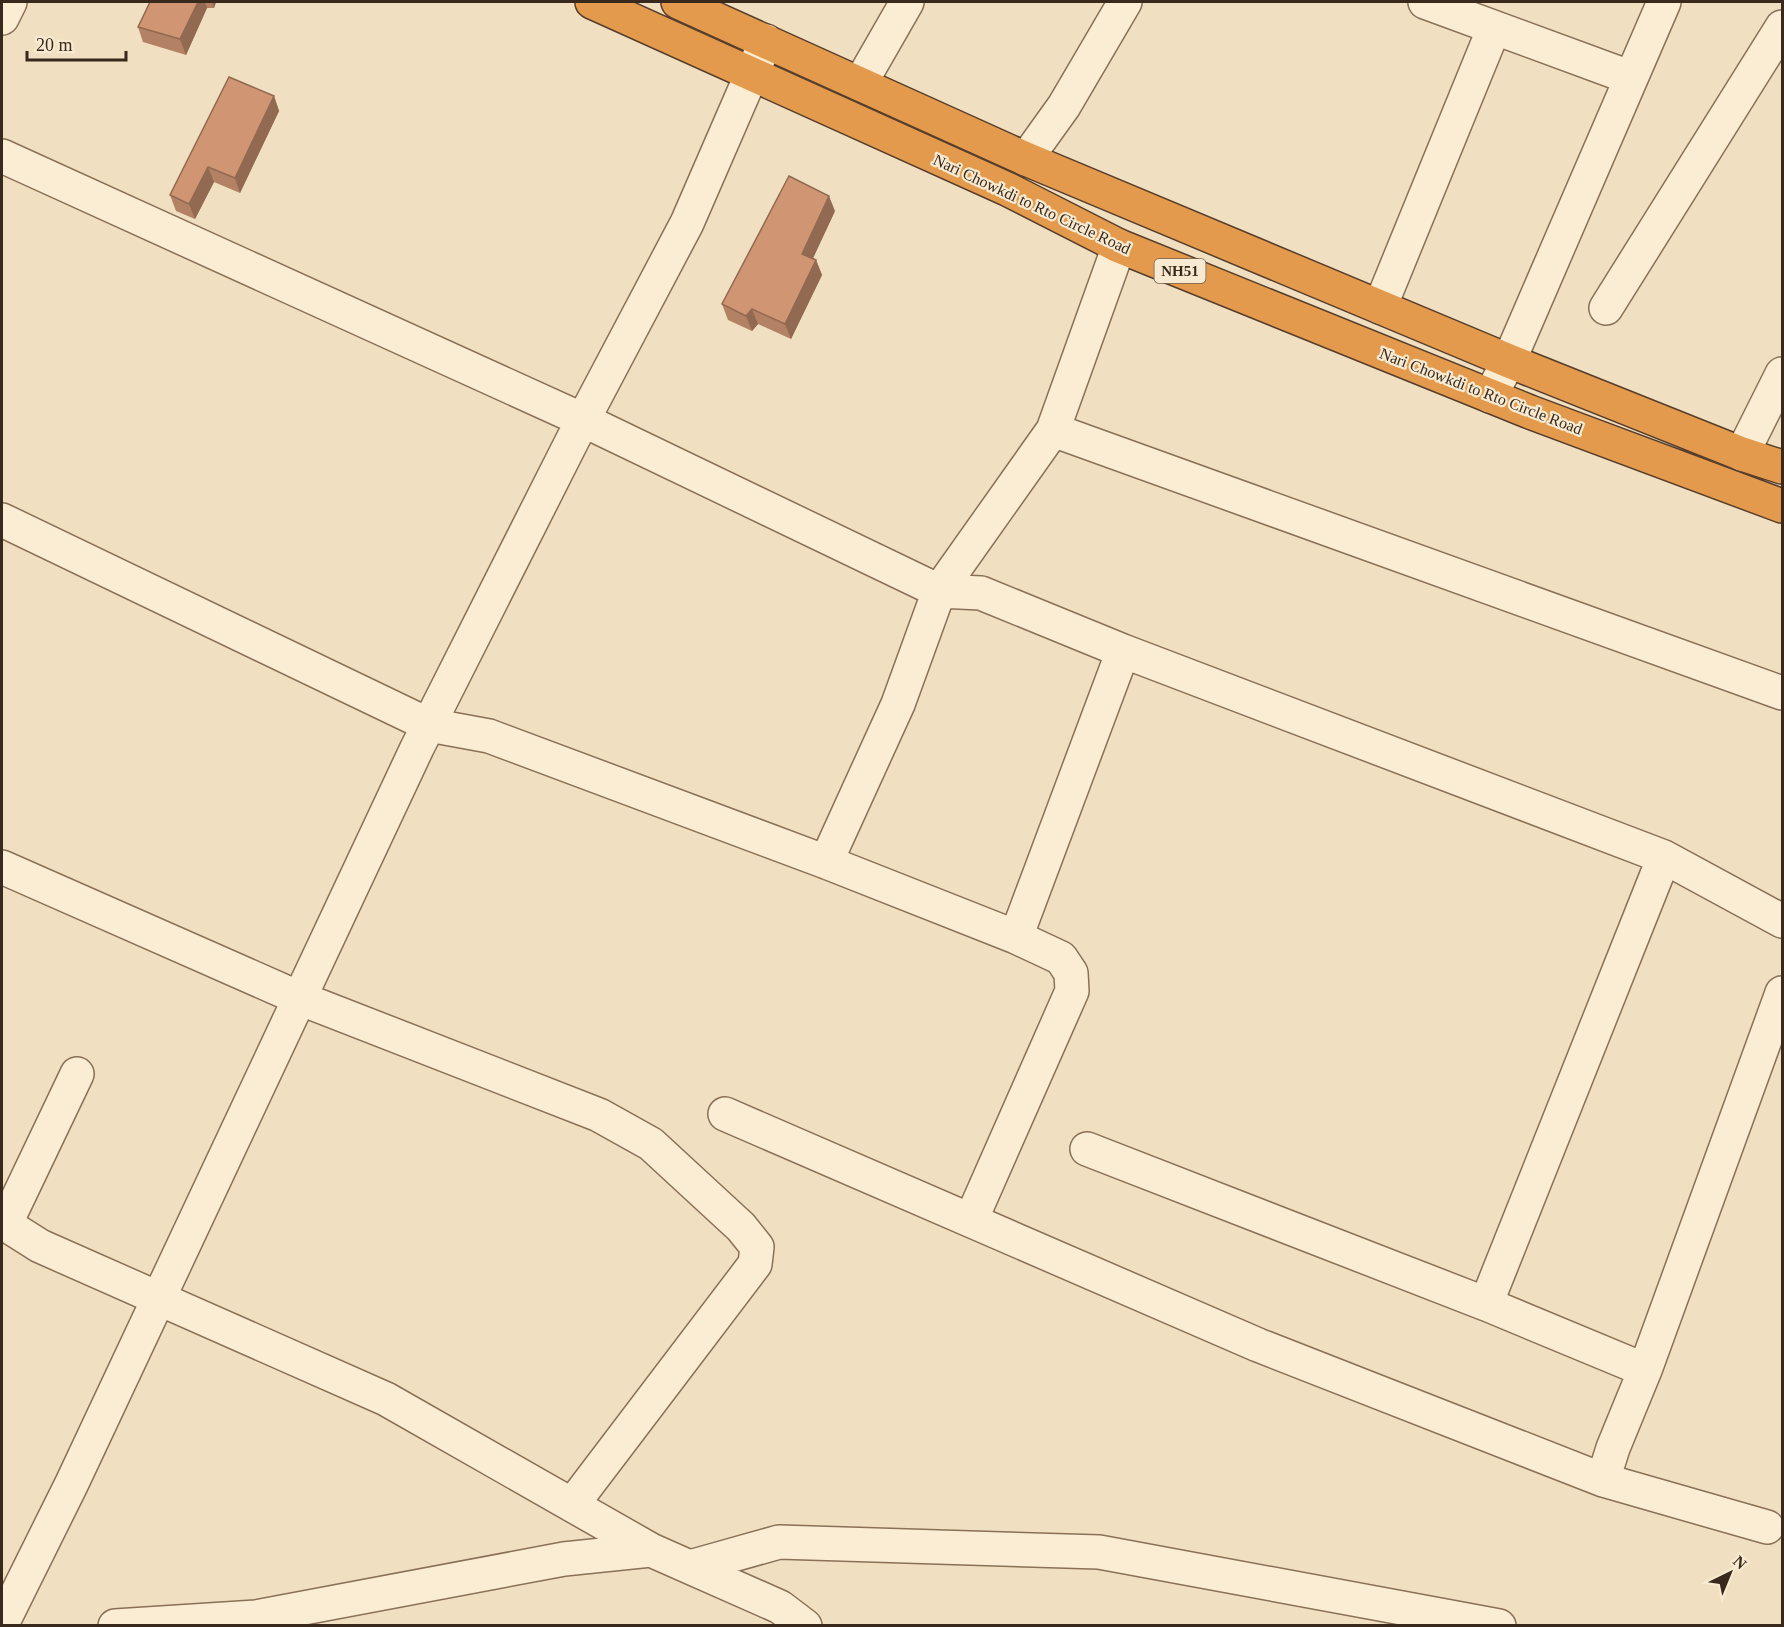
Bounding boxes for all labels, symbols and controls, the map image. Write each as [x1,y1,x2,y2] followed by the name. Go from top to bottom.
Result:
[27,24,126,62] scale bar
[36,35,73,55] text: 20 m
[931,151,1133,257] street label: Nari Chowkdi to Rto Circle Road
[1154,259,1206,283] road number: NH51
[1377,344,1585,438] street label: Nari Chowkdi to Rto Circle Road
[1700,1543,1760,1603] north arrow
[1730,1552,1750,1573] text: N

